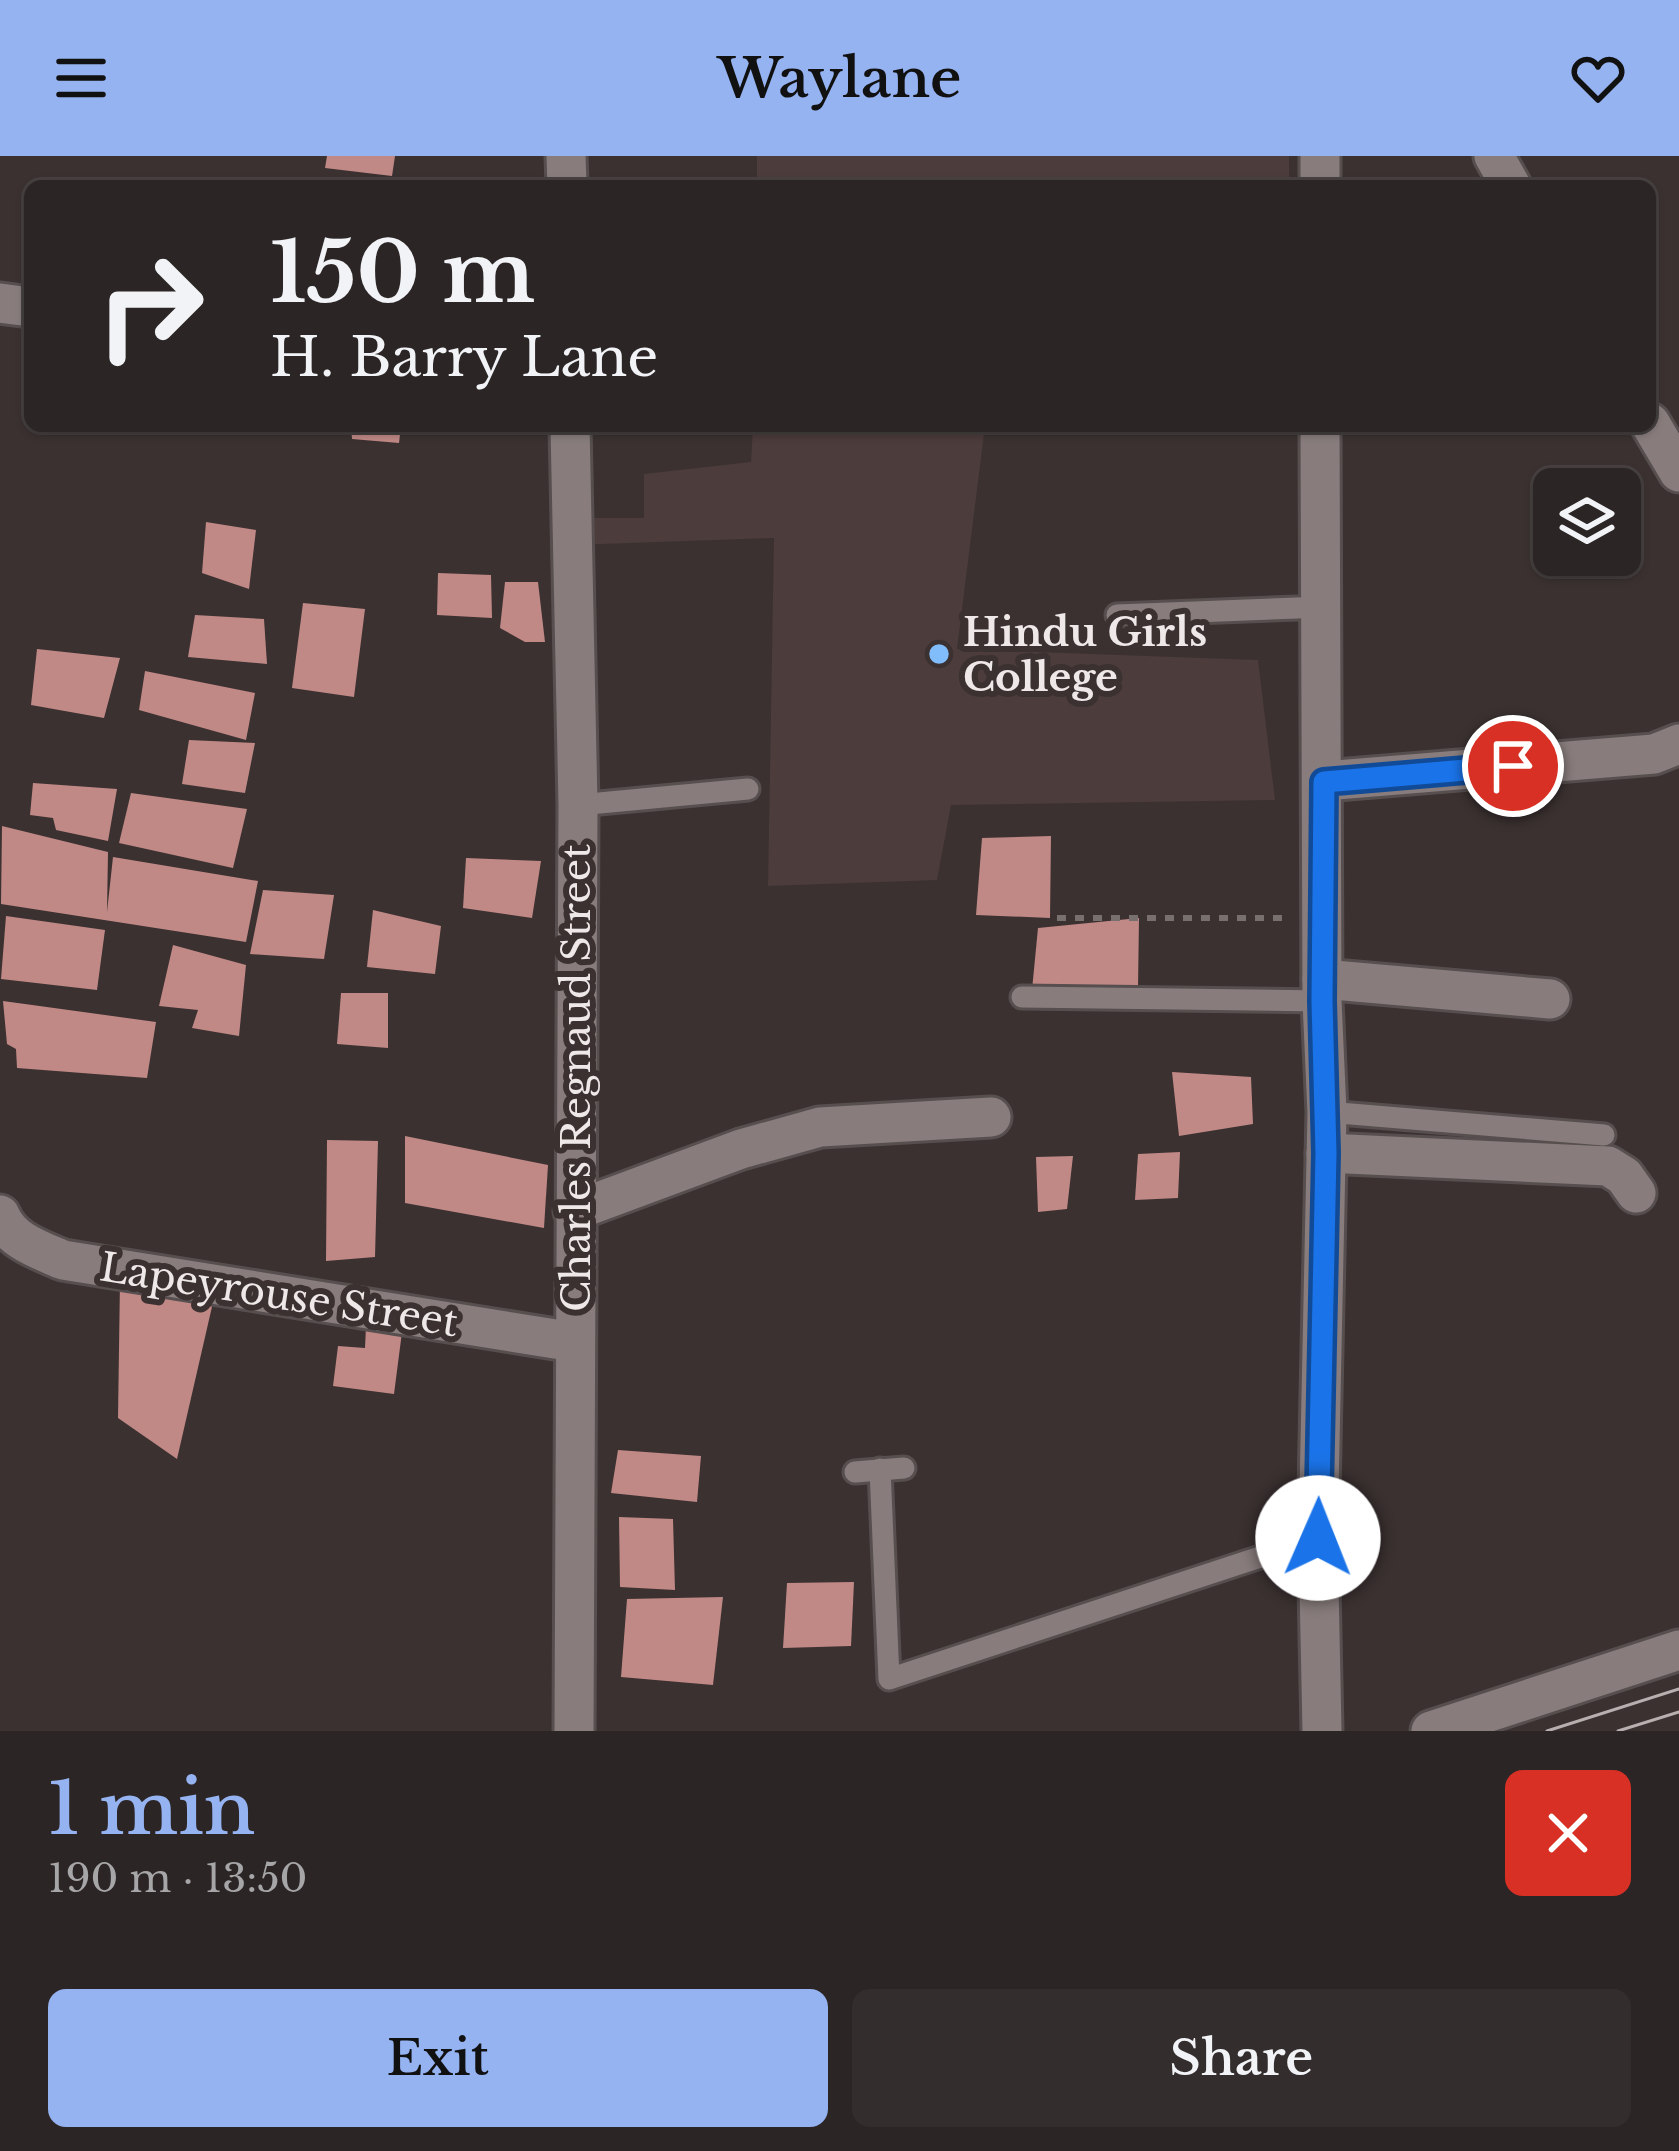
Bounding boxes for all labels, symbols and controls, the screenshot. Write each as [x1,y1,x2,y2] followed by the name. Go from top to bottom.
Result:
[48,45,114,111] icon: menu
[718,45,961,112] text: Waylane
[1565,45,1631,111] icon: heart
[270,221,535,325] text: 150 m
[72,228,228,384] icon: right
[270,324,658,391] text: H. Barry Lane
[1533,468,1641,576] map controls
[1533,468,1641,576] button: layers
[963,608,1207,702] place label: Hindu Girls College
[926,641,952,667] marker: Hindu Girls College
[1462,715,1564,817] pin
[1480,733,1546,799] icon: arrive
[552,844,601,1312] street label: Charles Regnaud Street
[97,1243,462,1348] street label: Lapeyrouse Street
[1255,1475,1381,1601] position arrow
[48,1764,255,1853] text: 1 min
[1505,1770,1631,1896] button: close
[48,1854,307,1903] text: 190 m · 13:50
[48,1989,828,2127] button: Exit
[852,1989,1631,2127] button: Share

